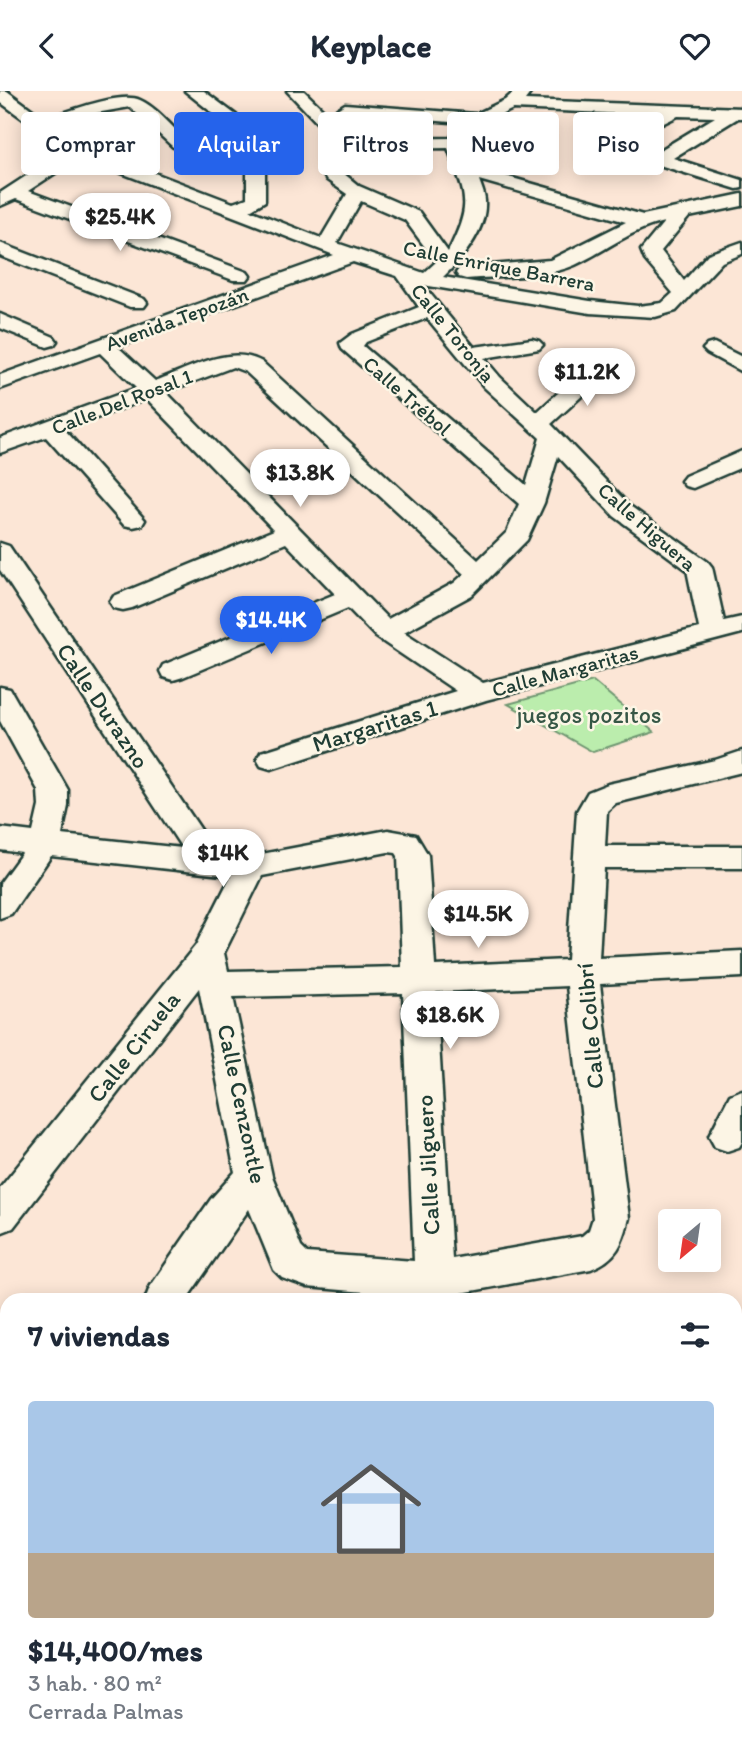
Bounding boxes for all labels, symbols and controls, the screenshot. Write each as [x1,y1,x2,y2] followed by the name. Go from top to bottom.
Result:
[28,27,66,65] icon: back
[310,27,432,65] text: Keyplace
[676,27,714,65] icon: heart
[21,112,160,175] chip: Comprar
[174,112,304,175] chip: Alquilar
[318,112,433,175] chip: Filtros
[447,112,559,175] chip: Nuevo
[573,112,664,175] chip: Piso
[63,193,177,253] pin: $25.4K
[85,202,155,230] text: $25.4K
[401,235,597,296] street label: Calle Enrique Barrera
[406,278,501,387] street label: Calle Toronja
[102,281,252,356] street label: Avenida Tepozán
[530,349,644,408] pin: $11.2K
[358,351,457,441] street label: Calle Trébol
[554,357,620,385] text: $11.2K
[48,363,196,440] street label: Calle Del Rosal 1
[243,449,357,509] pin: $13.8K
[266,458,334,486] text: $13.8K
[593,477,702,576] street label: Calle Higuera
[214,596,328,656] pin: $14.4K
[236,605,306,633] text: $14.4K
[51,638,156,774] street label: Calle Durazno
[489,639,641,702] street label: Calle Margaritas
[309,693,441,758] street label: Margaritas 1
[515,700,662,729] park label: juegos pozitos
[182,829,264,889] pin: $14K
[198,838,248,866] text: $14K
[421,891,535,950] pin: $14.5K
[444,899,512,927] text: $14.5K
[570,962,609,1090] street label: Calle Colibrí
[81,985,186,1108] street label: Calle Ciruela
[393,991,507,1051] pin: $18.6K
[416,1000,484,1028] text: $18.6K
[211,1022,274,1186] street label: Calle Cenzontle
[409,1094,446,1236] street label: Calle Jilguero
[658,1209,721,1272] north arrow
[658,1209,721,1272] map controls
[676,1316,714,1354] icon: filters
[28,1317,170,1354] text: 7 viviendas
[308,1446,434,1572] icon: home
[28,1632,203,1669] text: $14,400/mes
[28,1669,162,1697] text: 3 hab. · 80 m²
[28,1697,184,1725] text: Cerrada Palmas

